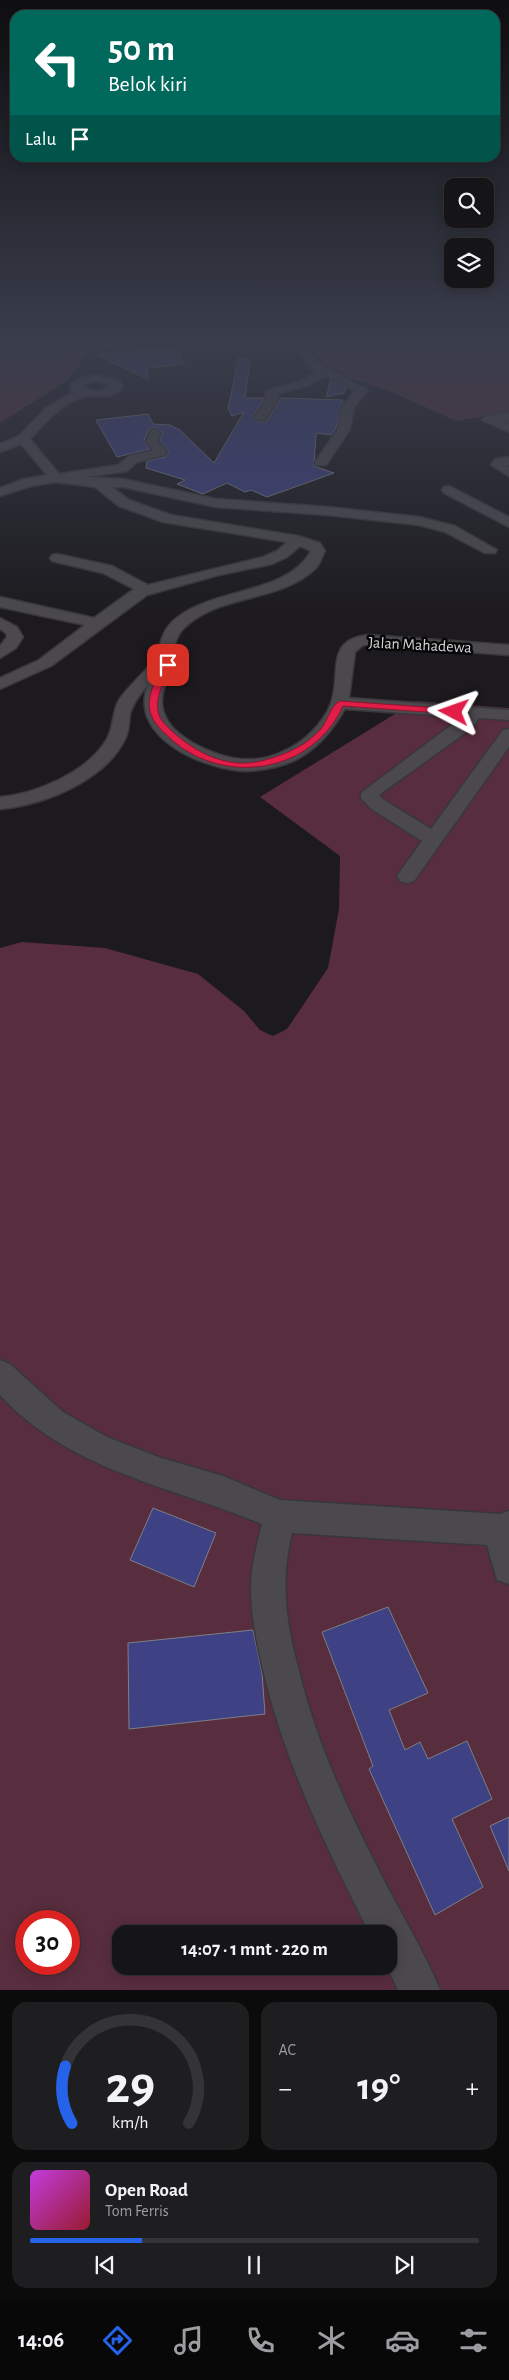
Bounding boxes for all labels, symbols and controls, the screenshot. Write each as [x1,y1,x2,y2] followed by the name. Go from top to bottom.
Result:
[25,30,90,95] icon: left
[108,32,175,67] text: 50 m
[108,73,187,95] text: Belok kiri
[66,125,94,153] icon: arrive
[25,130,56,149] text: Lalu
[444,178,494,288] map controls
[444,178,494,228] button: search
[444,238,494,288] button: layers
[368,634,472,656] street label: Jalan Mahadewa
[147,644,189,686] pin
[154,651,182,679] icon: arrive
[427,685,479,737] position arrow
[15,1910,80,1975] speed limit sign: 30
[181,1940,328,1959] text: 14:07 · 1 mnt · 220 m
[279,2042,296,2058] text: AC
[105,2060,155,2112] text: 29
[357,2069,400,2107] text: 19°
[279,2075,292,2103] text: −
[466,2075,479,2103] text: +
[112,2114,149,2132] text: km/h
[105,2181,188,2200] text: Open Road
[105,2203,169,2219] text: Tom Ferris
[91,2251,119,2279] icon: previous
[240,2251,268,2279] icon: pause
[390,2251,418,2279] icon: next
[100,2323,135,2358] icon: directions
[171,2323,206,2358] icon: music
[243,2323,278,2358] icon: phone
[314,2323,349,2358] icon: climate
[385,2323,420,2358] icon: car
[456,2323,491,2358] icon: filters
[18,2329,64,2351] text: 14:06

